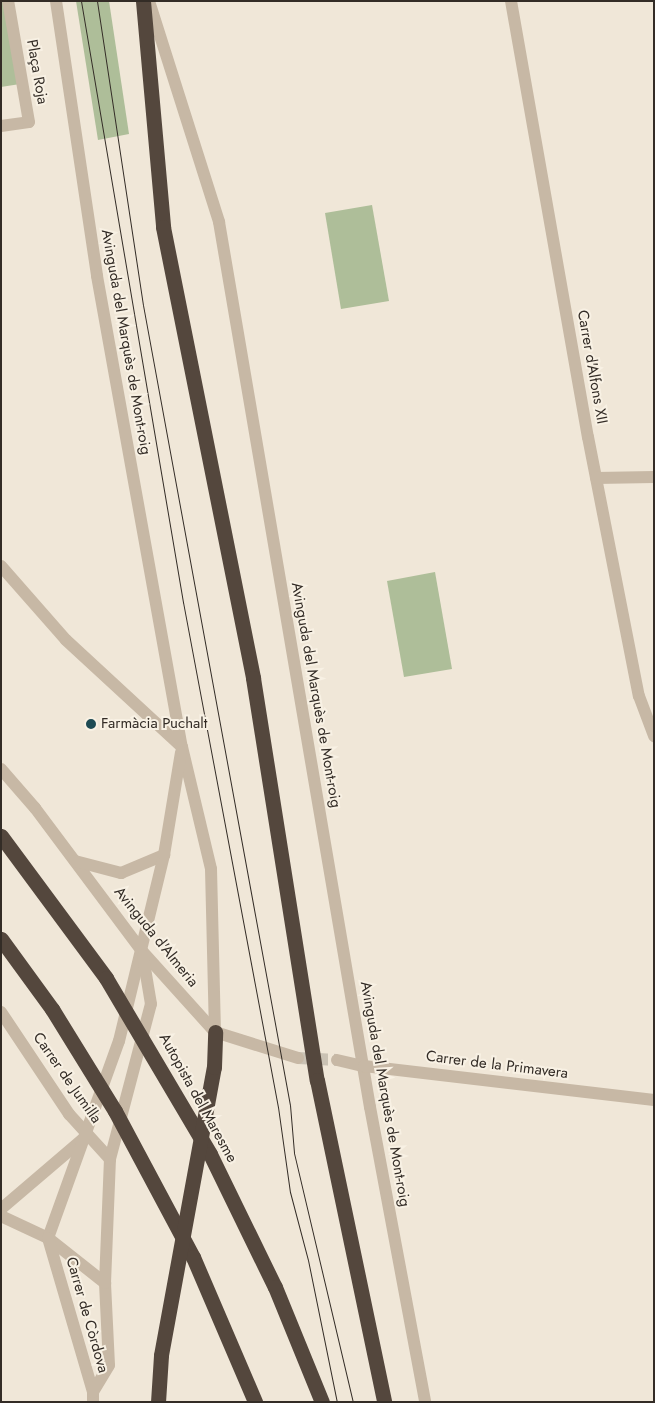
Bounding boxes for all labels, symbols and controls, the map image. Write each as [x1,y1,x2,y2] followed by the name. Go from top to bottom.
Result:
[22,38,52,106] street label: Plaça Roja
[97,228,155,456] street label: Avinguda del Marquès de Mont-roig
[573,309,611,425] street label: Carrer d'Alfons XII
[287,581,345,809] street label: Avinguda del Marquès de Mont-roig
[101,715,207,733] place label: Farmàcia Puchalt
[85,718,97,730] marker: Farmàcia Puchalt
[110,883,202,991] street label: Avinguda d'Almeria
[356,980,414,1208] street label: Avinguda del Marquès de Mont-roig
[29,1029,105,1127] street label: Carrer de Jumilla
[155,1030,241,1166] street label: Autopista del Maresme
[425,1047,569,1083] street label: Carrer de la Primavera
[62,1255,112,1375] street label: Carrer de Còrdova

